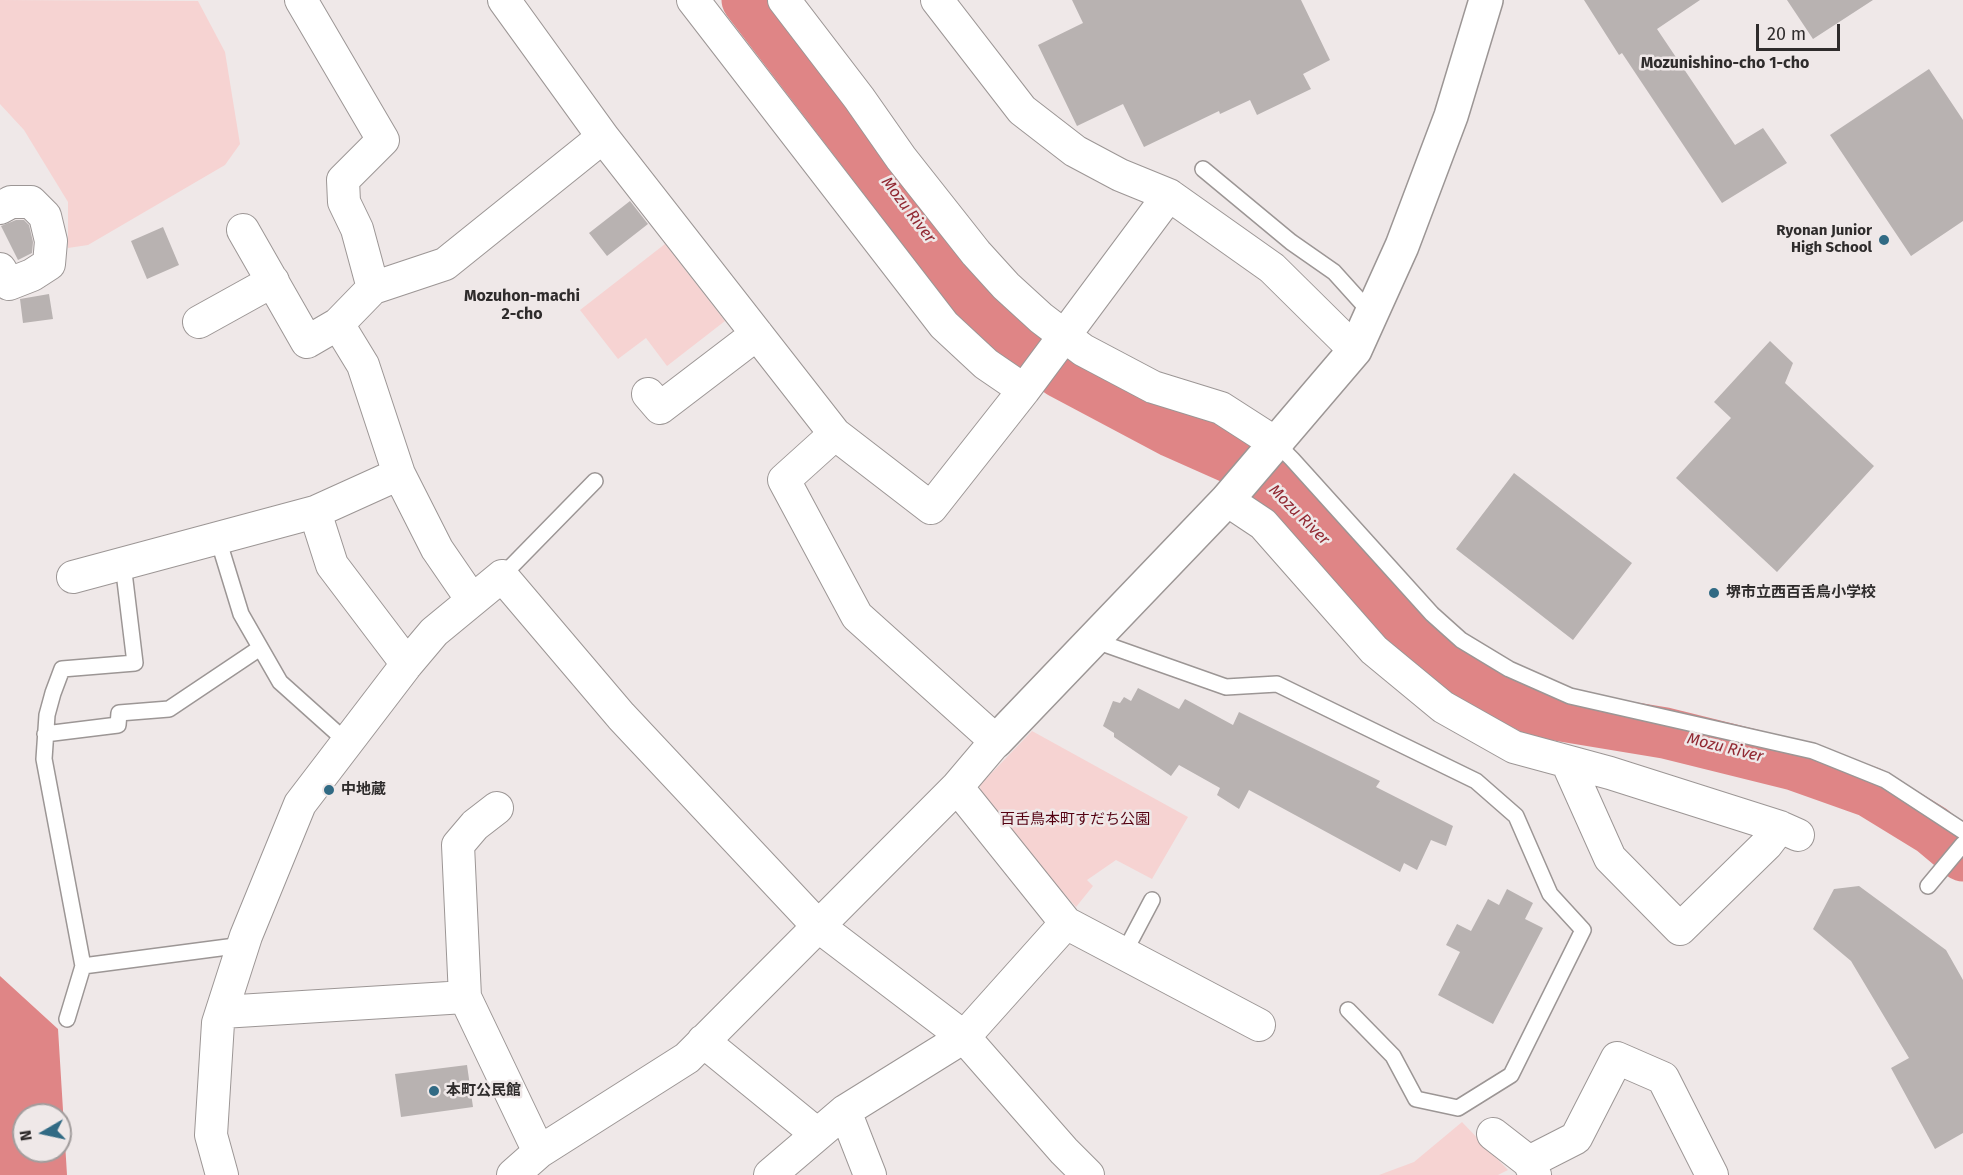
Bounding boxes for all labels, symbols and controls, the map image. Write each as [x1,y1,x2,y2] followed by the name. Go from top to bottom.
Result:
[1759,12,1843,50] scale bar
[1767,23,1806,45] text: 20 m
[1641,54,1809,74] district label: Mozunishino-cho 1-cho
[877,173,939,247] water label: Mozu River
[1776,222,1872,257] place label: Ryonan Junior High School
[1877,233,1891,247] marker: Ryonan Junior High School
[464,287,580,325] district label: Mozuhon-machi 2-cho
[1265,481,1333,549] water label: Mozu River
[1726,584,1876,602] place label: 堺市立西百舌鳥小学校
[1707,586,1721,600] marker: 堺市立西百舌鳥小学校
[1685,729,1765,767] water label: Mozu River
[341,781,386,799] place label: 中地蔵
[322,783,336,797] marker: 中地蔵
[1000,811,1150,829] park label: 百舌鳥本町すだち公園
[446,1082,521,1100] place label: 本町公民館
[427,1084,441,1098] marker: 本町公民館
[12,1103,72,1163] north arrow
[15,1129,36,1142] text: N

